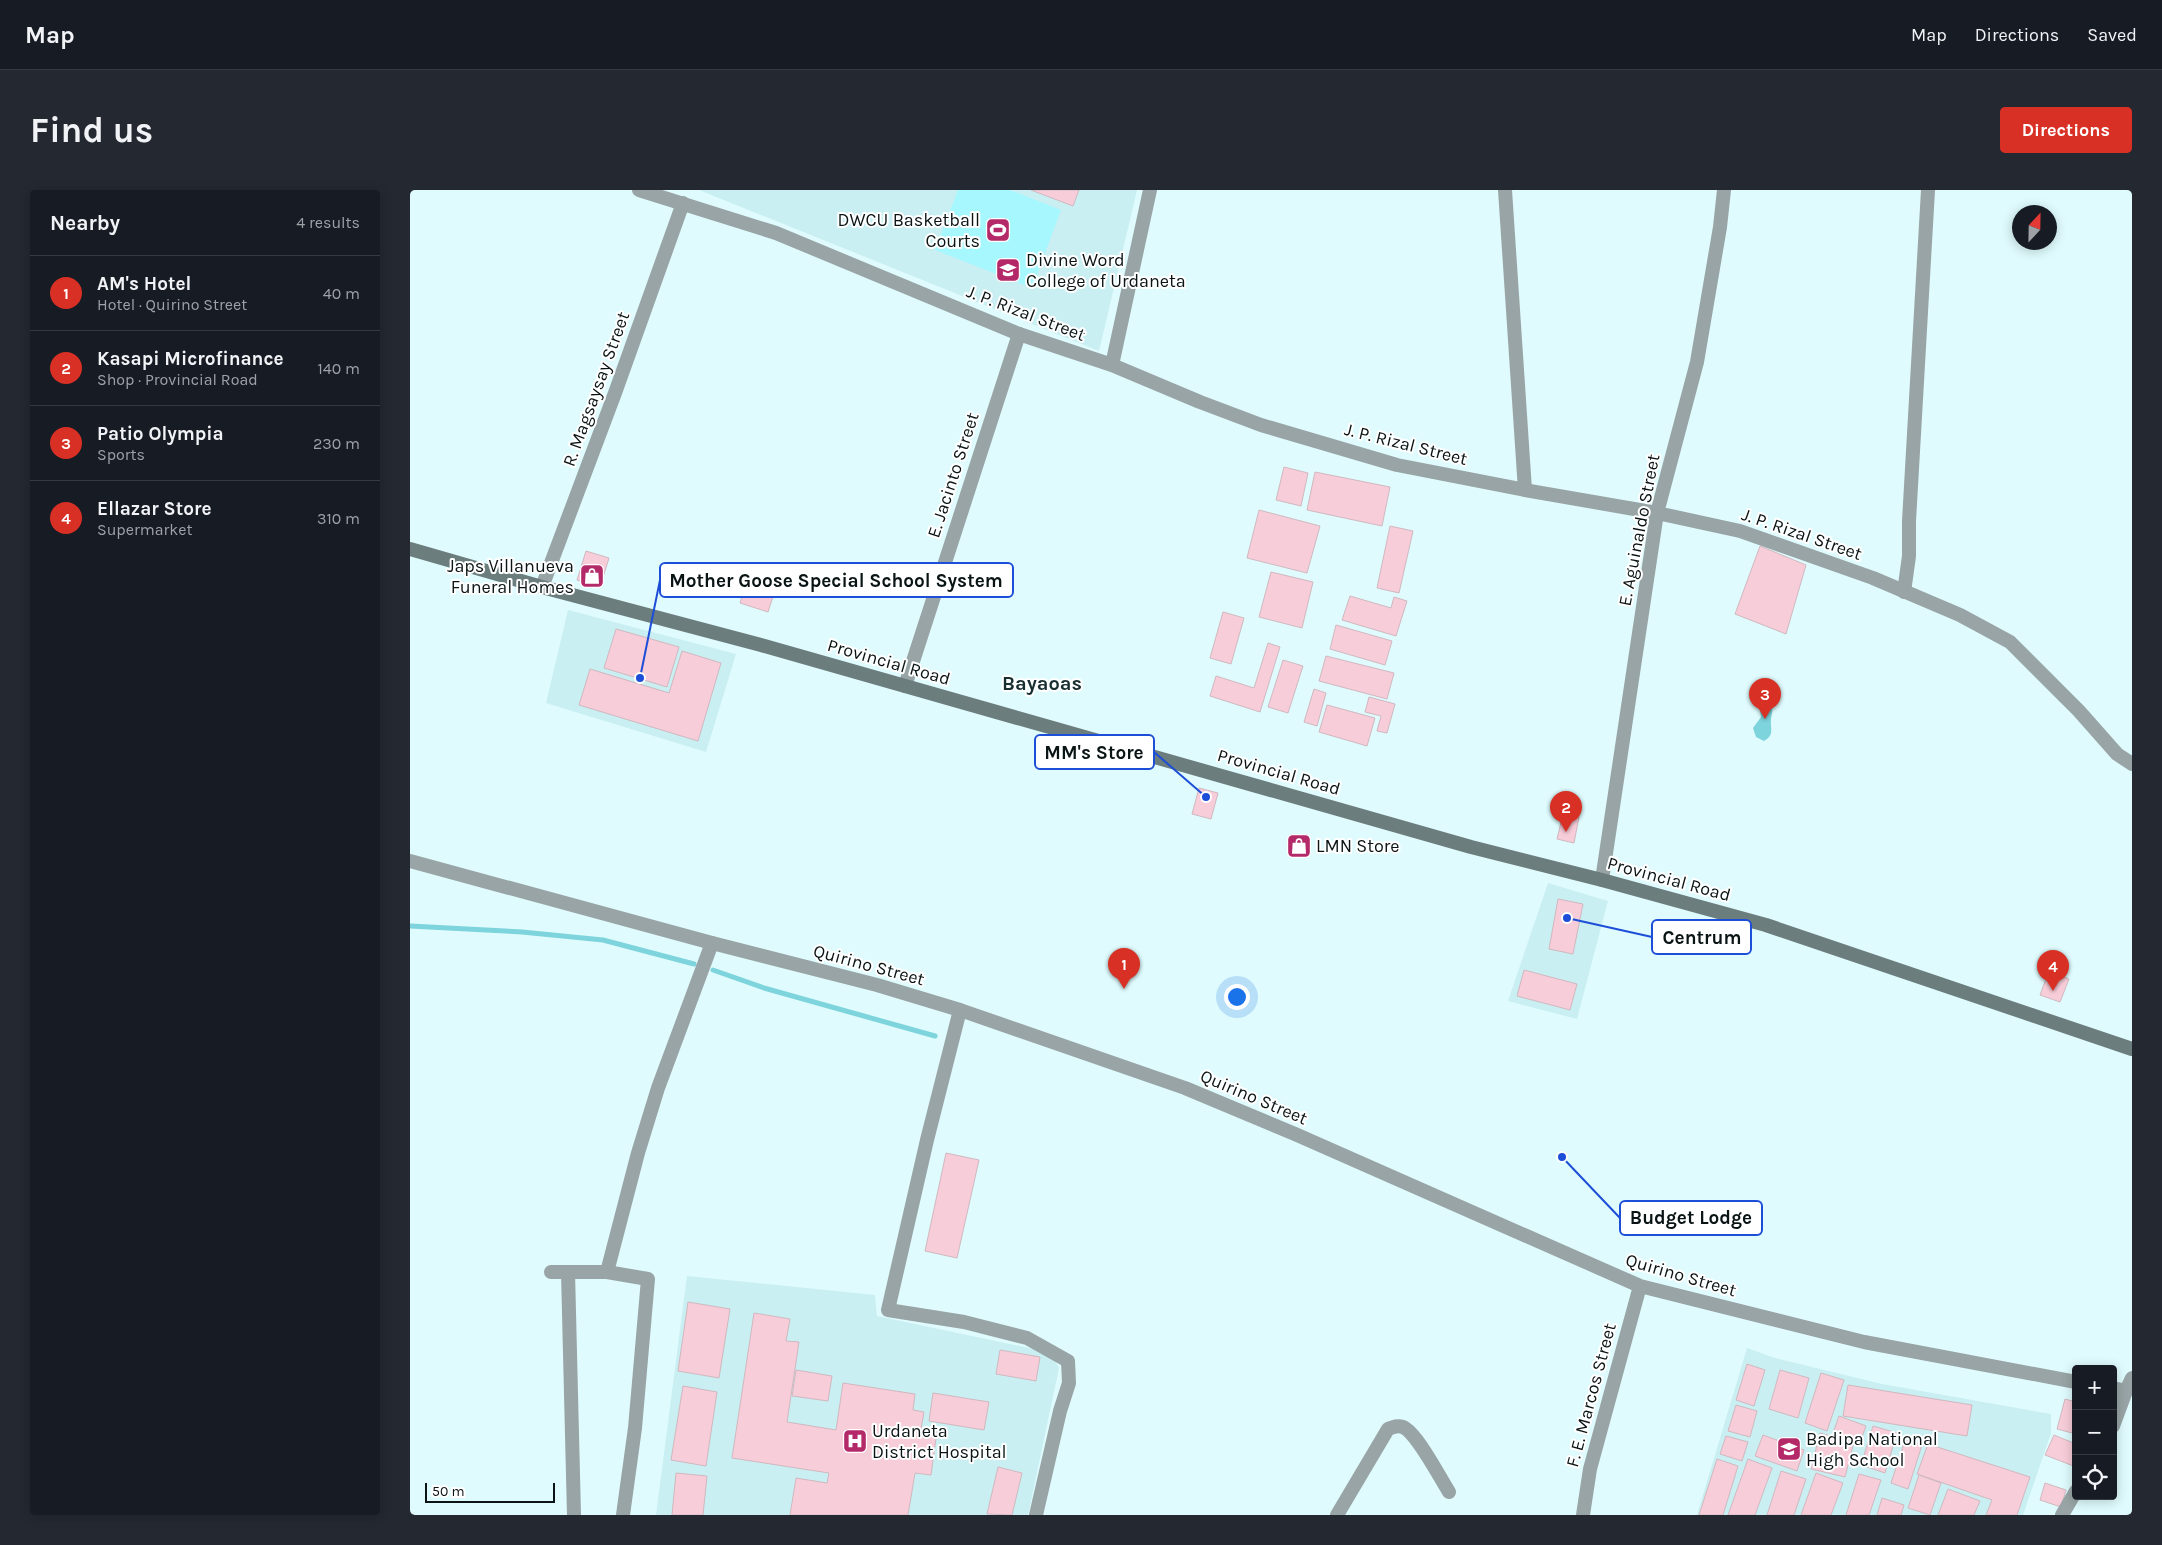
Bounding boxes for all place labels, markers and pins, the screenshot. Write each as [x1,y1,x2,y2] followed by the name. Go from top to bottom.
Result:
[838,209,980,252] place label: DWCU Basketball Courts
[985,217,1011,243] sports icon: DWCU Basketball Courts
[1026,249,1186,292] place label: Divine Word College of Urdaneta
[995,257,1021,283] school or university icon: Divine Word College of Urdaneta
[447,555,574,598] place label: Japs Villanueva Funeral Homes
[579,563,605,589] shop icon: Japs Villanueva Funeral Homes
[660,563,1013,597] callout: Mother Goose Special School System
[1749,678,1781,719] pin: 3
[1035,735,1154,769] callout: MM's Store
[1550,791,1582,832] pin: 2
[1286,833,1312,859] shop icon: LMN Store
[1316,835,1400,857] place label: LMN Store
[1652,920,1751,954] callout: Centrum
[1108,948,1140,989] pin: 1
[2037,950,2069,991] pin: 4
[1620,1201,1762,1235] callout: Budget Lodge
[872,1420,1007,1463] place label: Urdaneta District Hospital
[842,1428,868,1454] hospital icon: Urdaneta District Hospital
[1806,1428,1938,1471] place label: Badipa National High School
[1776,1436,1802,1462] school or university icon: Badipa National High School

